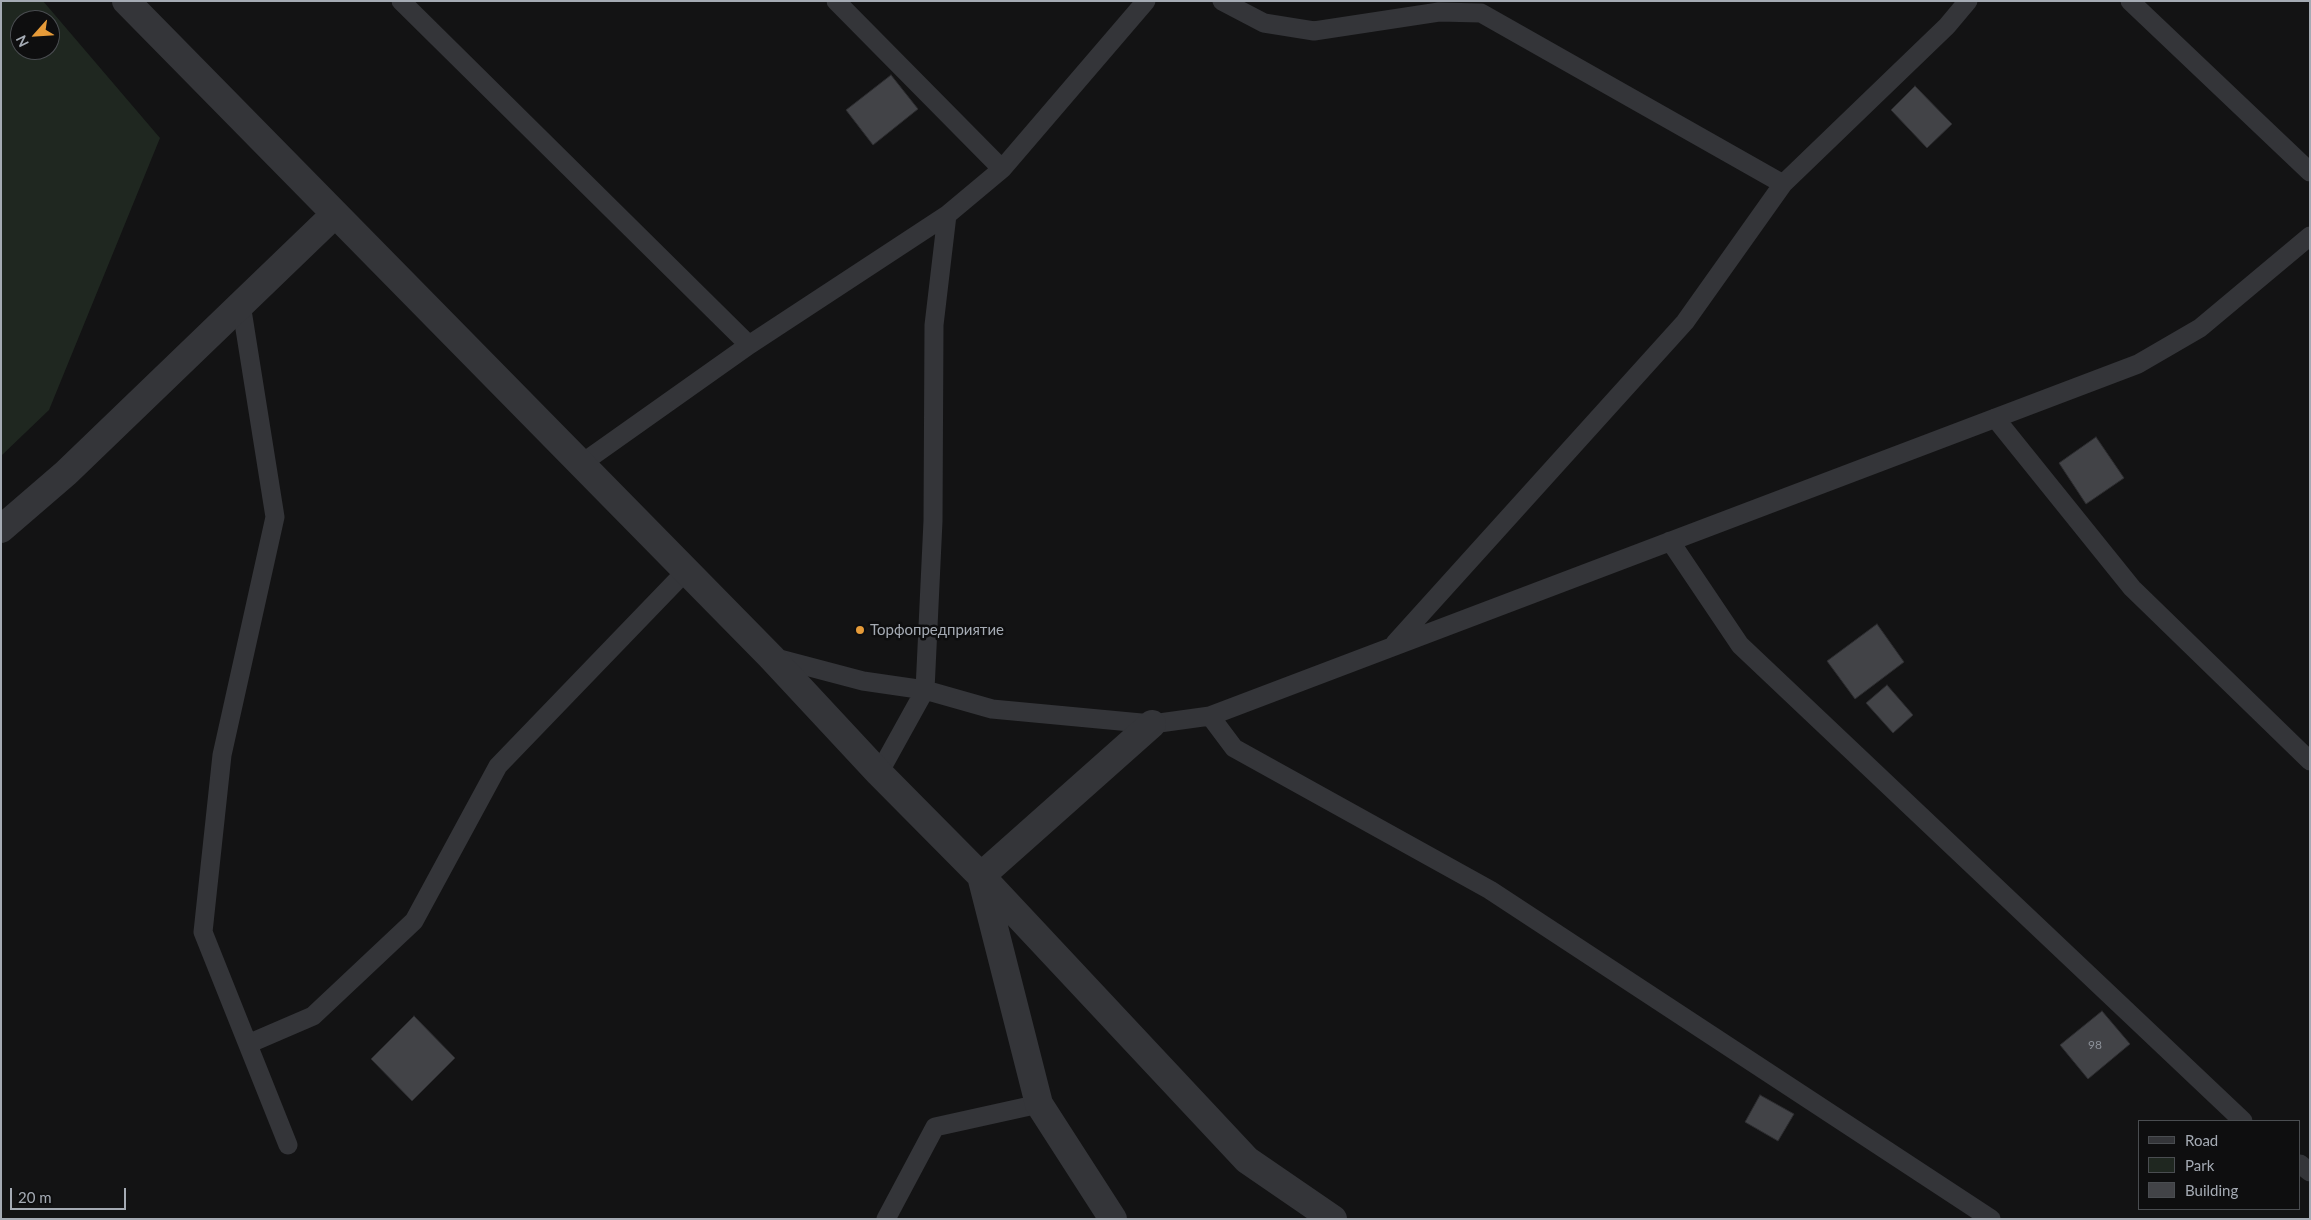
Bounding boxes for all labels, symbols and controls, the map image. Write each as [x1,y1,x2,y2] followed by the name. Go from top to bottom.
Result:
[10,10,60,60] north arrow
[12,33,32,50] text: N
[870,621,1004,639] place label: Торфопредприятие
[854,624,866,636] marker: Торфопредприятие
[2088,1038,2102,1052] house number: 98
[2138,1120,2301,1210] legend
[2185,1131,2218,1149] text: Road
[2185,1156,2214,1174] text: Park
[12,1178,129,1210] scale bar
[2185,1181,2238,1199] text: Building
[18,1188,52,1206] text: 20 m

